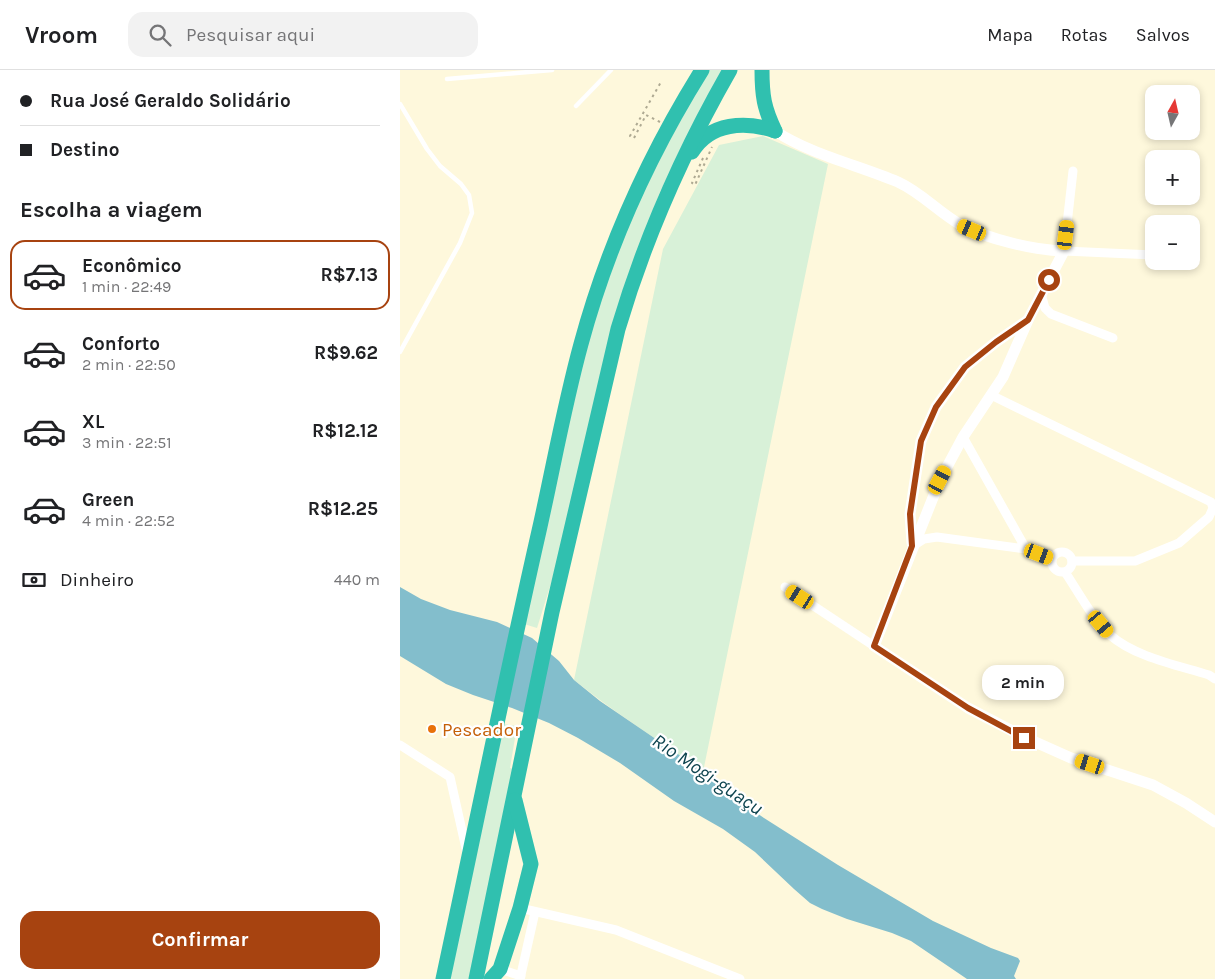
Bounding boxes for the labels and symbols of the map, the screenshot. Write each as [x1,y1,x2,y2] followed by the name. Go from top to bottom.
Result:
[1145,85,1200,140] north arrow
[955,217,988,243] car
[1056,219,1075,251] car
[1038,269,1060,291] route start
[926,463,953,497] car
[1022,542,1055,566] car
[783,583,816,611] car
[1085,608,1116,640] car
[983,666,1065,700] callout: 2 min
[442,719,521,741] place label: Pescador
[426,723,438,735] marker: Pescador
[1013,727,1035,749] route end
[648,729,768,820] water label: Rio Mogi-guaçu
[1073,752,1106,776] car

